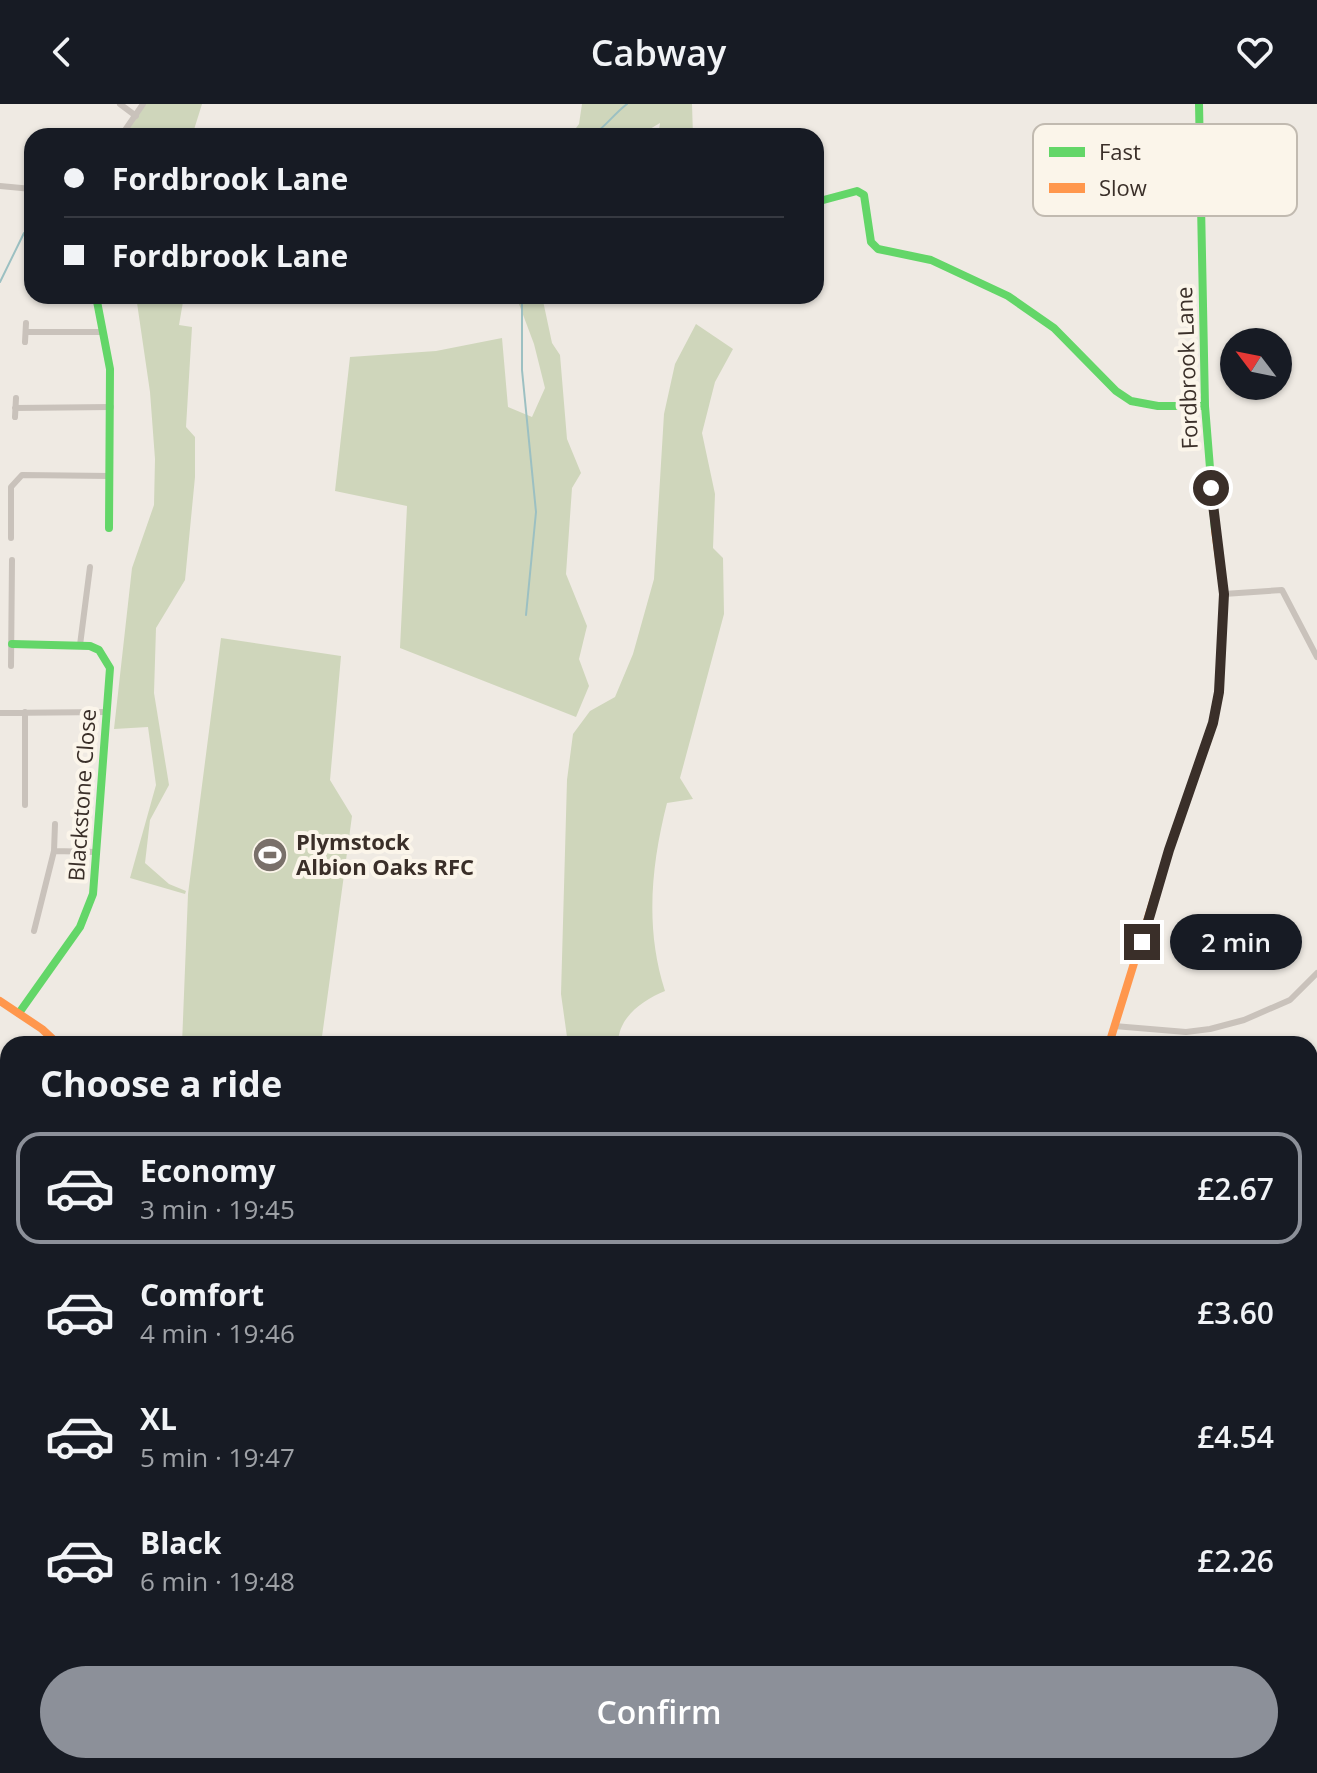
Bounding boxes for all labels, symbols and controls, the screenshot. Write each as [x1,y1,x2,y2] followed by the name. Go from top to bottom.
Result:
[591,28,726,77] text: Cabway
[40,30,84,74] icon: back
[1233,30,1277,74] icon: heart
[1033,124,1297,216] legend
[1099,136,1141,166] text: Fast
[112,158,348,199] text: Fordbrook Lane
[1099,172,1147,202] text: Slow
[112,235,348,276] text: Fordbrook Lane
[1168,286,1204,450] street label: Fordbrook Lane
[1220,328,1292,400] north arrow
[1220,328,1292,400] map controls
[1193,470,1229,506] route start
[60,708,102,882] street label: Blackstone Close
[296,826,474,881] place label: Plymstock Albion Oaks RFC
[251,836,289,874] sports icon: Plymstock Albion Oaks RFC
[1170,914,1302,970] callout: 2 min
[1124,924,1160,960] route end
[1201,924,1271,960] text: 2 min
[40,1059,282,1108] text: Choose a ride
[140,1150,276,1191] text: Economy
[44,1152,116,1224] icon: car
[1197,1168,1274,1209] text: £2.67
[140,1191,295,1227] text: 3 min · 19:45
[140,1274,264,1315] text: Comfort
[44,1276,116,1348] icon: car
[1197,1292,1274,1333] text: £3.60
[140,1315,295,1351] text: 4 min · 19:46
[140,1398,177,1439] text: XL
[44,1400,116,1472] icon: car
[1197,1416,1274,1457] text: £4.54
[140,1439,295,1475] text: 5 min · 19:47
[140,1522,221,1563] text: Black
[44,1524,116,1596] icon: car
[1197,1540,1274,1581] text: £2.26
[140,1563,295,1599] text: 6 min · 19:48
[40,1666,1278,1758] button: Confirm

